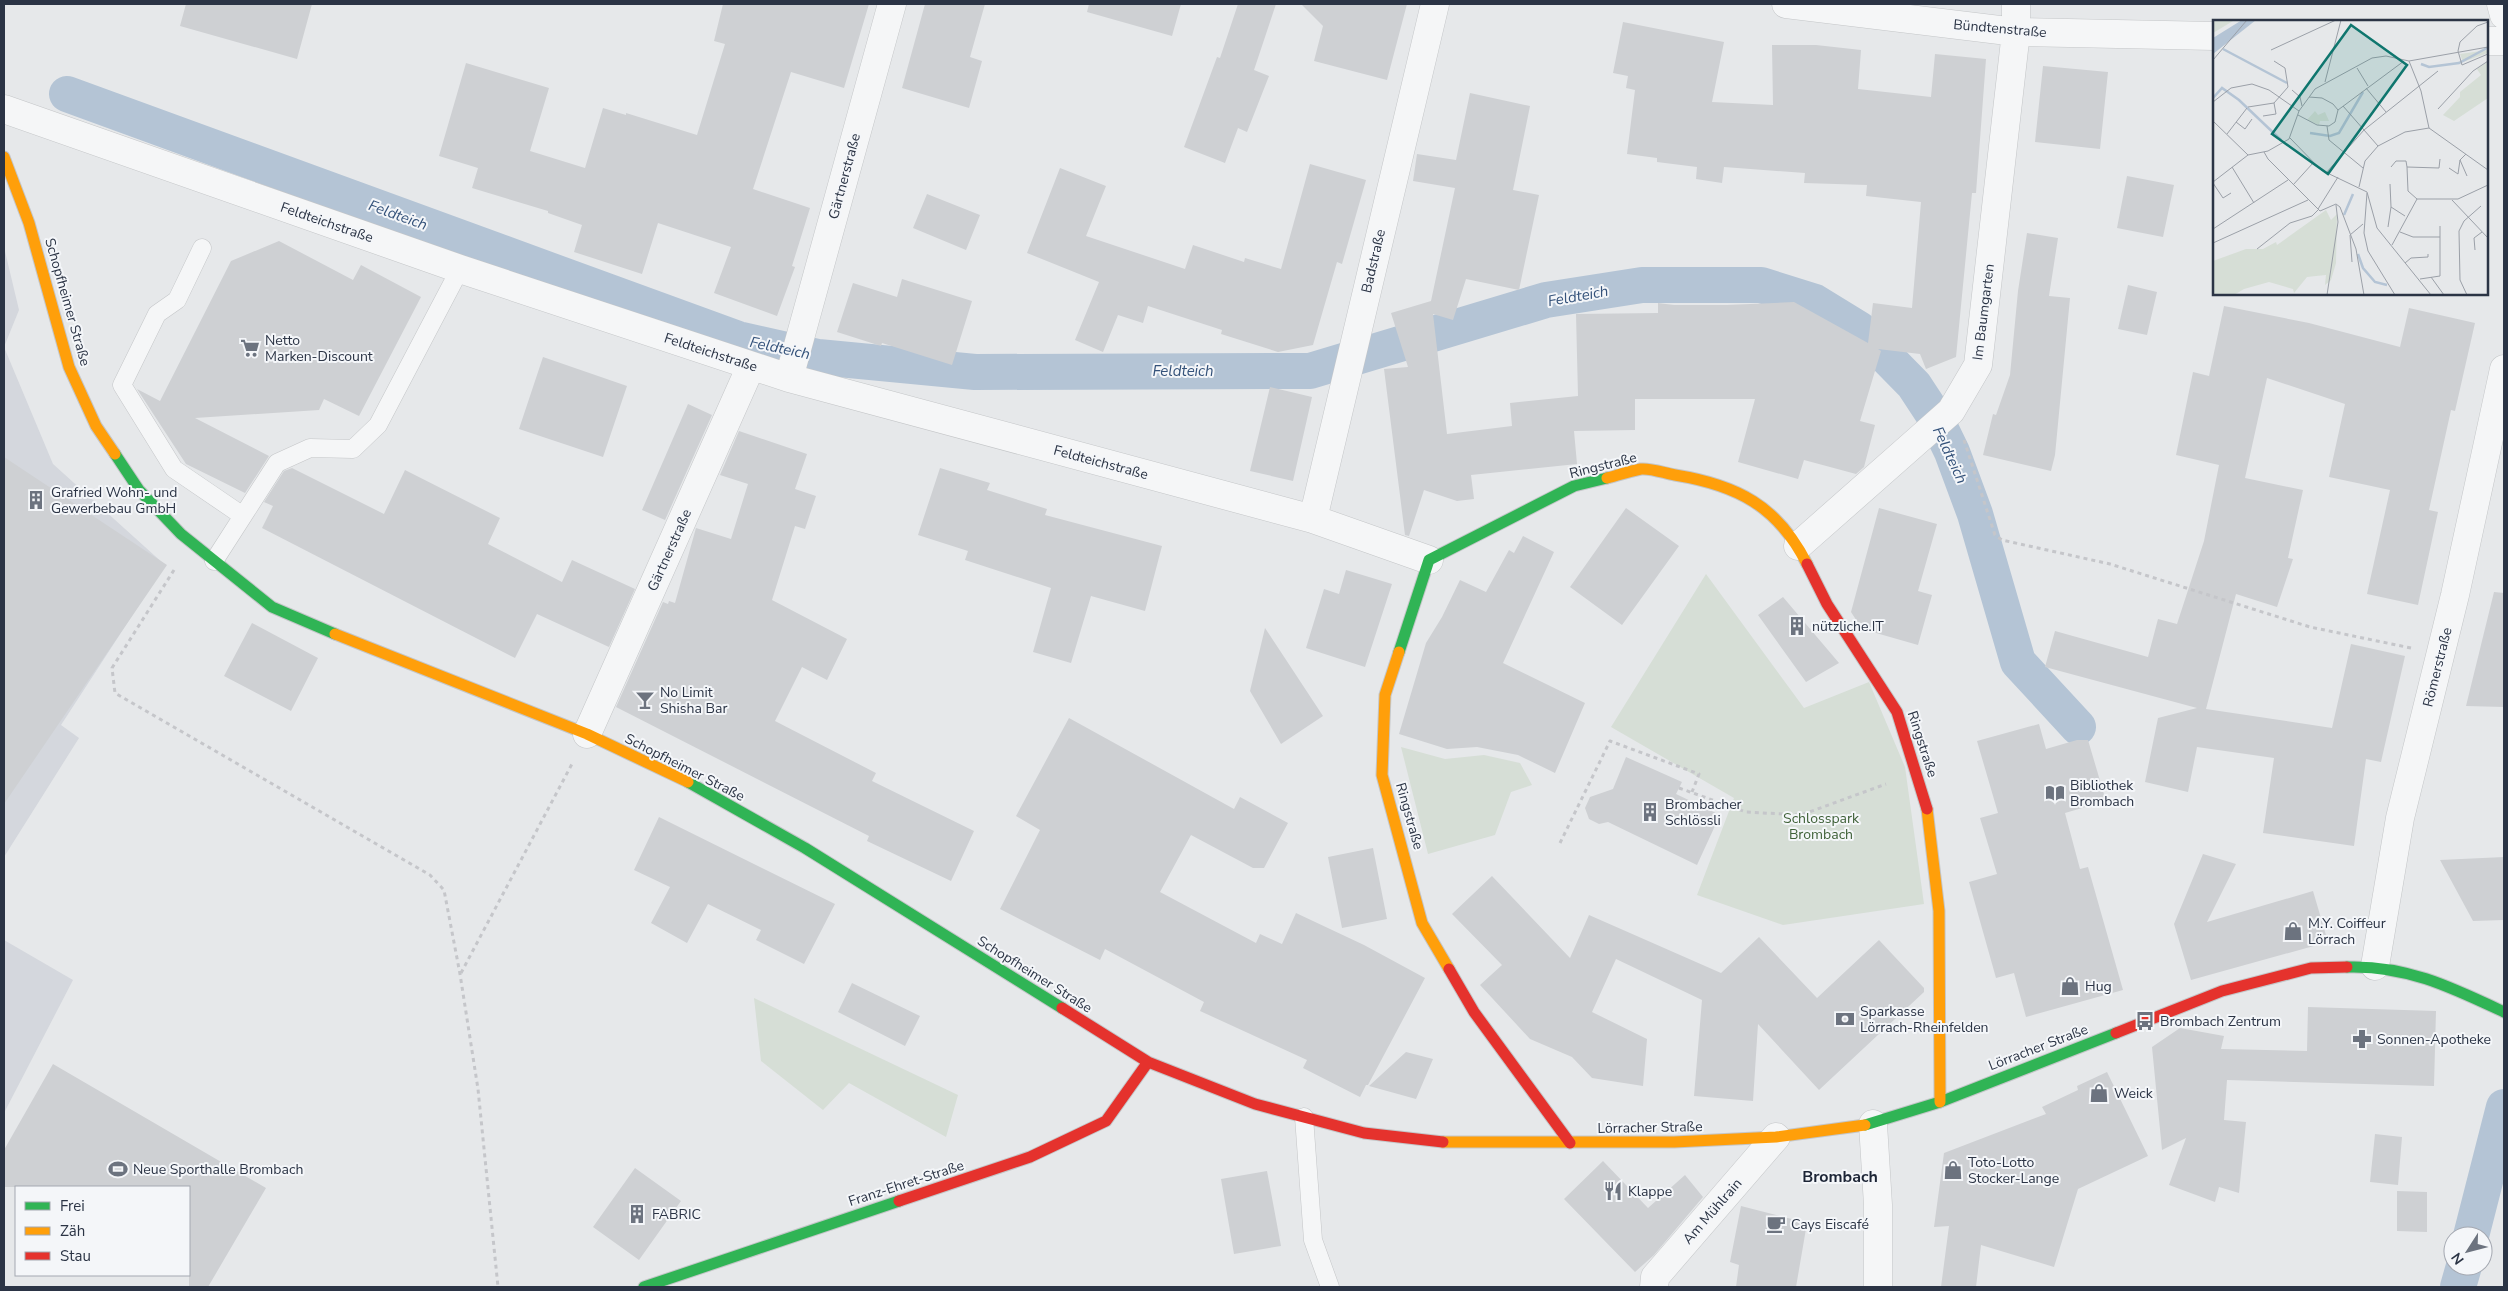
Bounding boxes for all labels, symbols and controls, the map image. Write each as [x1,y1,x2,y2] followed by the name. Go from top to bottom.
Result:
[1952,15,2047,42] street label: Bündtenstraße
[2213,20,2488,295] inset map
[824,131,865,221] street label: Gärtnerstraße
[366,195,430,235] water label: Feldteich
[278,198,376,247] street label: Feldteichstraße
[1357,227,1390,295] street label: Badstraße
[40,236,95,368] street label: Schopfheimer Straße
[1968,263,1999,361] street label: Im Baumgarten
[1546,281,1610,311] water label: Feldteich
[662,328,760,377] street label: Feldteichstraße
[265,331,373,366] place label: Netto Marken-Discount
[748,332,812,364] water label: Feldteich
[239,337,261,359] supermarket icon: Netto Marken-Discount
[1152,361,1214,381] water label: Feldteich
[1928,423,1972,487] water label: Feldteich
[1052,441,1150,484] street label: Feldteichstraße
[1567,448,1639,483] street label: Ringstraße
[51,483,177,518] place label: Grafried Wohn- und Gewerbebau GmbH
[25,489,47,511] building icon: Grafried Wohn- und Gewerbebau GmbH
[643,506,696,594] street label: Gärtnerstraße
[1786,615,1808,637] building icon: nützliche.IT
[1812,617,1884,636] place label: nützliche.IT
[2418,625,2457,709] street label: Römerstraße
[660,683,727,718] place label: No Limit Shisha Bar
[634,689,656,711] bar icon: No Limit Shisha Bar
[1903,709,1942,780] street label: Ringstraße
[622,729,748,806] street label: Schopfheimer Straße
[2070,776,2134,811] place label: Bibliothek Brombach
[1391,780,1428,852] street label: Ringstraße
[2044,782,2066,804] library icon: Bibliothek Brombach
[1665,795,1742,830] place label: Brombacher Schlössli
[1639,801,1661,823] building icon: Brombacher Schlössli
[1783,809,1860,844] park label: Schlosspark Brombach
[2308,914,2386,949] place label: M.Y. Coiffeur Lörrach
[2282,920,2304,942] shop icon: M.Y. Coiffeur Lörrach
[974,931,1096,1018] street label: Schopfheimer Straße
[2059,975,2081,997] shop icon: Hug
[2085,977,2112,996] place label: Hug
[1860,1002,1989,1037] place label: Sparkasse Lörrach-Rheinfelden
[1834,1008,1856,1030] bank icon: Sparkasse Lörrach-Rheinfelden
[2134,1010,2156,1032] bus stop icon: Brombach Zentrum
[2160,1012,2281,1031] place label: Brombach Zentrum
[1986,1020,2091,1075] street label: Lörracher Straße
[2351,1028,2373,1050] pharmacy icon: Sonnen-Apotheke
[2377,1030,2491,1049] place label: Sonnen-Apotheke
[2088,1082,2110,1104] shop icon: Weick
[2114,1084,2154,1103] place label: Weick
[1597,1117,1703,1138] street label: Lörracher Straße
[1968,1153,2059,1188] place label: Toto-Lotto Stocker-Lange
[846,1156,966,1211] street label: Franz-Ehret-Straße
[107,1158,129,1180] sports icon: Neue Sporthalle Brombach
[1942,1159,1964,1181] shop icon: Toto-Lotto Stocker-Lange
[133,1160,303,1179] place label: Neue Sporthalle Brombach
[1802,1166,1878,1188] district label: Brombach
[1679,1174,1746,1248] street label: Am Mühlrain
[1602,1180,1624,1202] restaurant icon: Klappe
[1628,1182,1672,1201] place label: Klappe
[15,1186,190,1276] legend
[60,1196,85,1216] text: Frei
[626,1203,648,1225] building icon: FABRIC
[652,1205,701,1224] place label: FABRIC
[1765,1213,1787,1235] cafe icon: Cays Eiscafé
[1791,1215,1869,1234] place label: Cays Eiscafé
[60,1221,85,1241] text: Zäh
[2443,1226,2493,1276] north arrow
[60,1246,91,1266] text: Stau
[2447,1249,2469,1268] text: N

